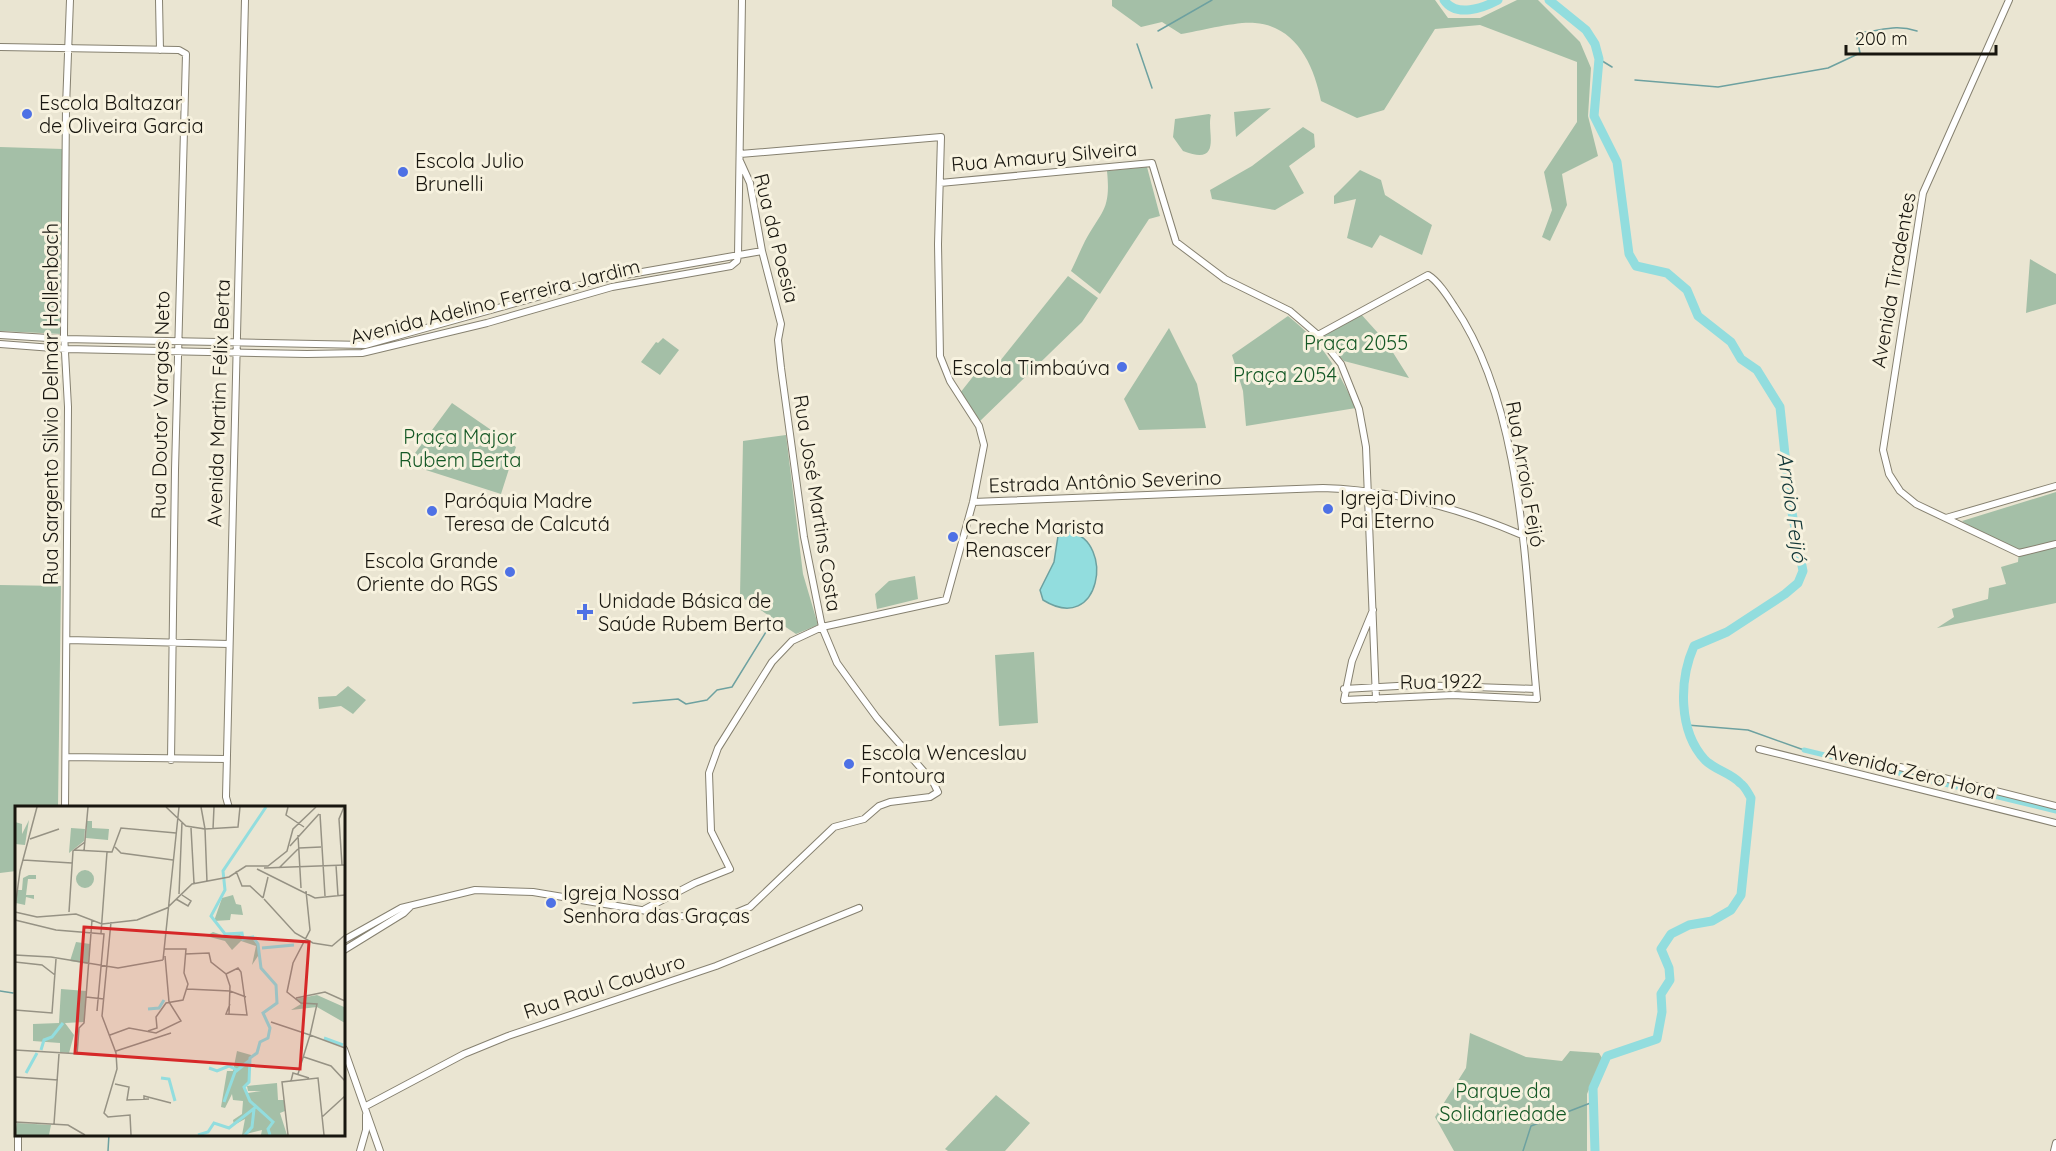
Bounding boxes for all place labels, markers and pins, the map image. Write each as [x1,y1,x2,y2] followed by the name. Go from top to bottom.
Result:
[39,90,204,138] place label: Escola Baltazar de Oliveira Garcia
[20,107,34,121] marker: Escola Baltazar de Oliveira Garcia
[415,148,524,196] place label: Escola Julio Brunelli
[396,165,410,179] marker: Escola Julio Brunelli
[952,355,1110,380] place label: Escola Timbaúva
[1115,360,1129,374] marker: Escola Timbaúva
[1340,485,1456,533] place label: Igreja Divino Pai Eterno
[444,488,610,536] place label: Paróquia Madre Teresa de Calcutá
[1321,502,1335,516] marker: Igreja Divino Pai Eterno
[425,504,439,518] marker: Paróquia Madre Teresa de Calcutá
[965,514,1104,562] place label: Creche Marista Renascer
[946,530,960,544] marker: Creche Marista Renascer
[356,548,498,596] place label: Escola Grande Oriente do RGS
[503,565,517,579] marker: Escola Grande Oriente do RGS
[598,588,784,636] place label: Unidade Básica de Saúde Rubem Berta
[576,603,594,621] marker: Unidade Básica de Saúde Rubem Berta
[861,740,1027,788] place label: Escola Wenceslau Fontoura
[842,757,856,771] marker: Escola Wenceslau Fontoura
[563,880,750,928] place label: Igreja Nossa Senhora das Graças
[544,896,558,910] marker: Igreja Nossa Senhora das Graças

